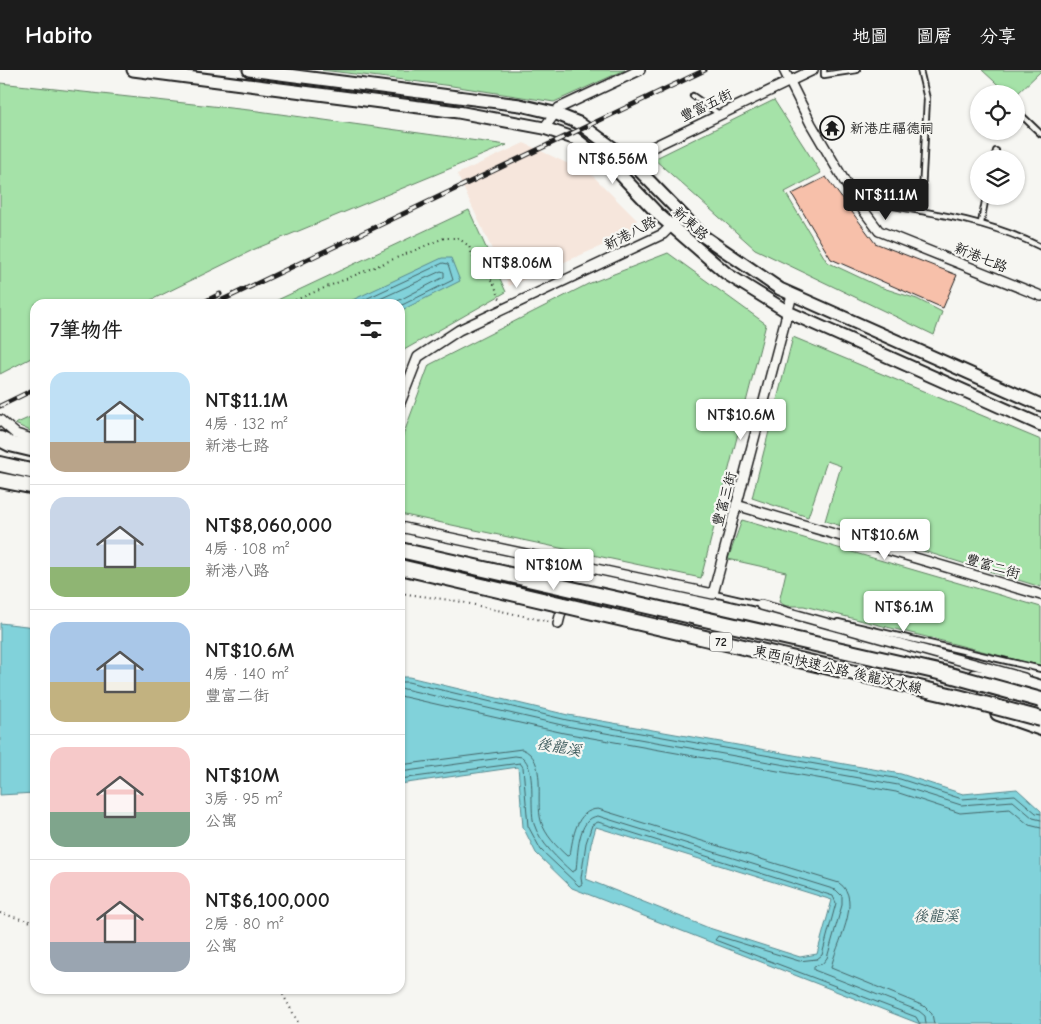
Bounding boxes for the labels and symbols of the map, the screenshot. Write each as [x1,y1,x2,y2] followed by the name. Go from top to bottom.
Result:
[677,86,735,125] street label: 豐富五街
[819,115,845,141] temple icon: 新港庄福德祠
[850,120,934,137] place label: 新港庄福德祠
[561,142,665,185] pin: NT$6.56M
[834,178,938,221] pin: NT$11.1M
[669,203,712,244] street label: 新東路
[601,213,659,254] street label: 新港八路
[952,239,1010,276] street label: 新港七路
[465,246,569,289] pin: NT$8.06M
[689,398,793,441] pin: NT$10.6M
[709,470,740,528] street label: 豐富三街
[833,518,937,561] pin: NT$10.6M
[513,548,595,591] pin: NT$10M
[964,551,1022,582] street label: 豐富二街
[858,590,950,633] pin: NT$6.1M
[710,632,732,652] road number: 72
[752,642,924,697] street label: 東西向快速公路 後龍汶水線
[535,734,584,760] water label: 後龍溪
[913,907,959,925] water label: 後龍溪

